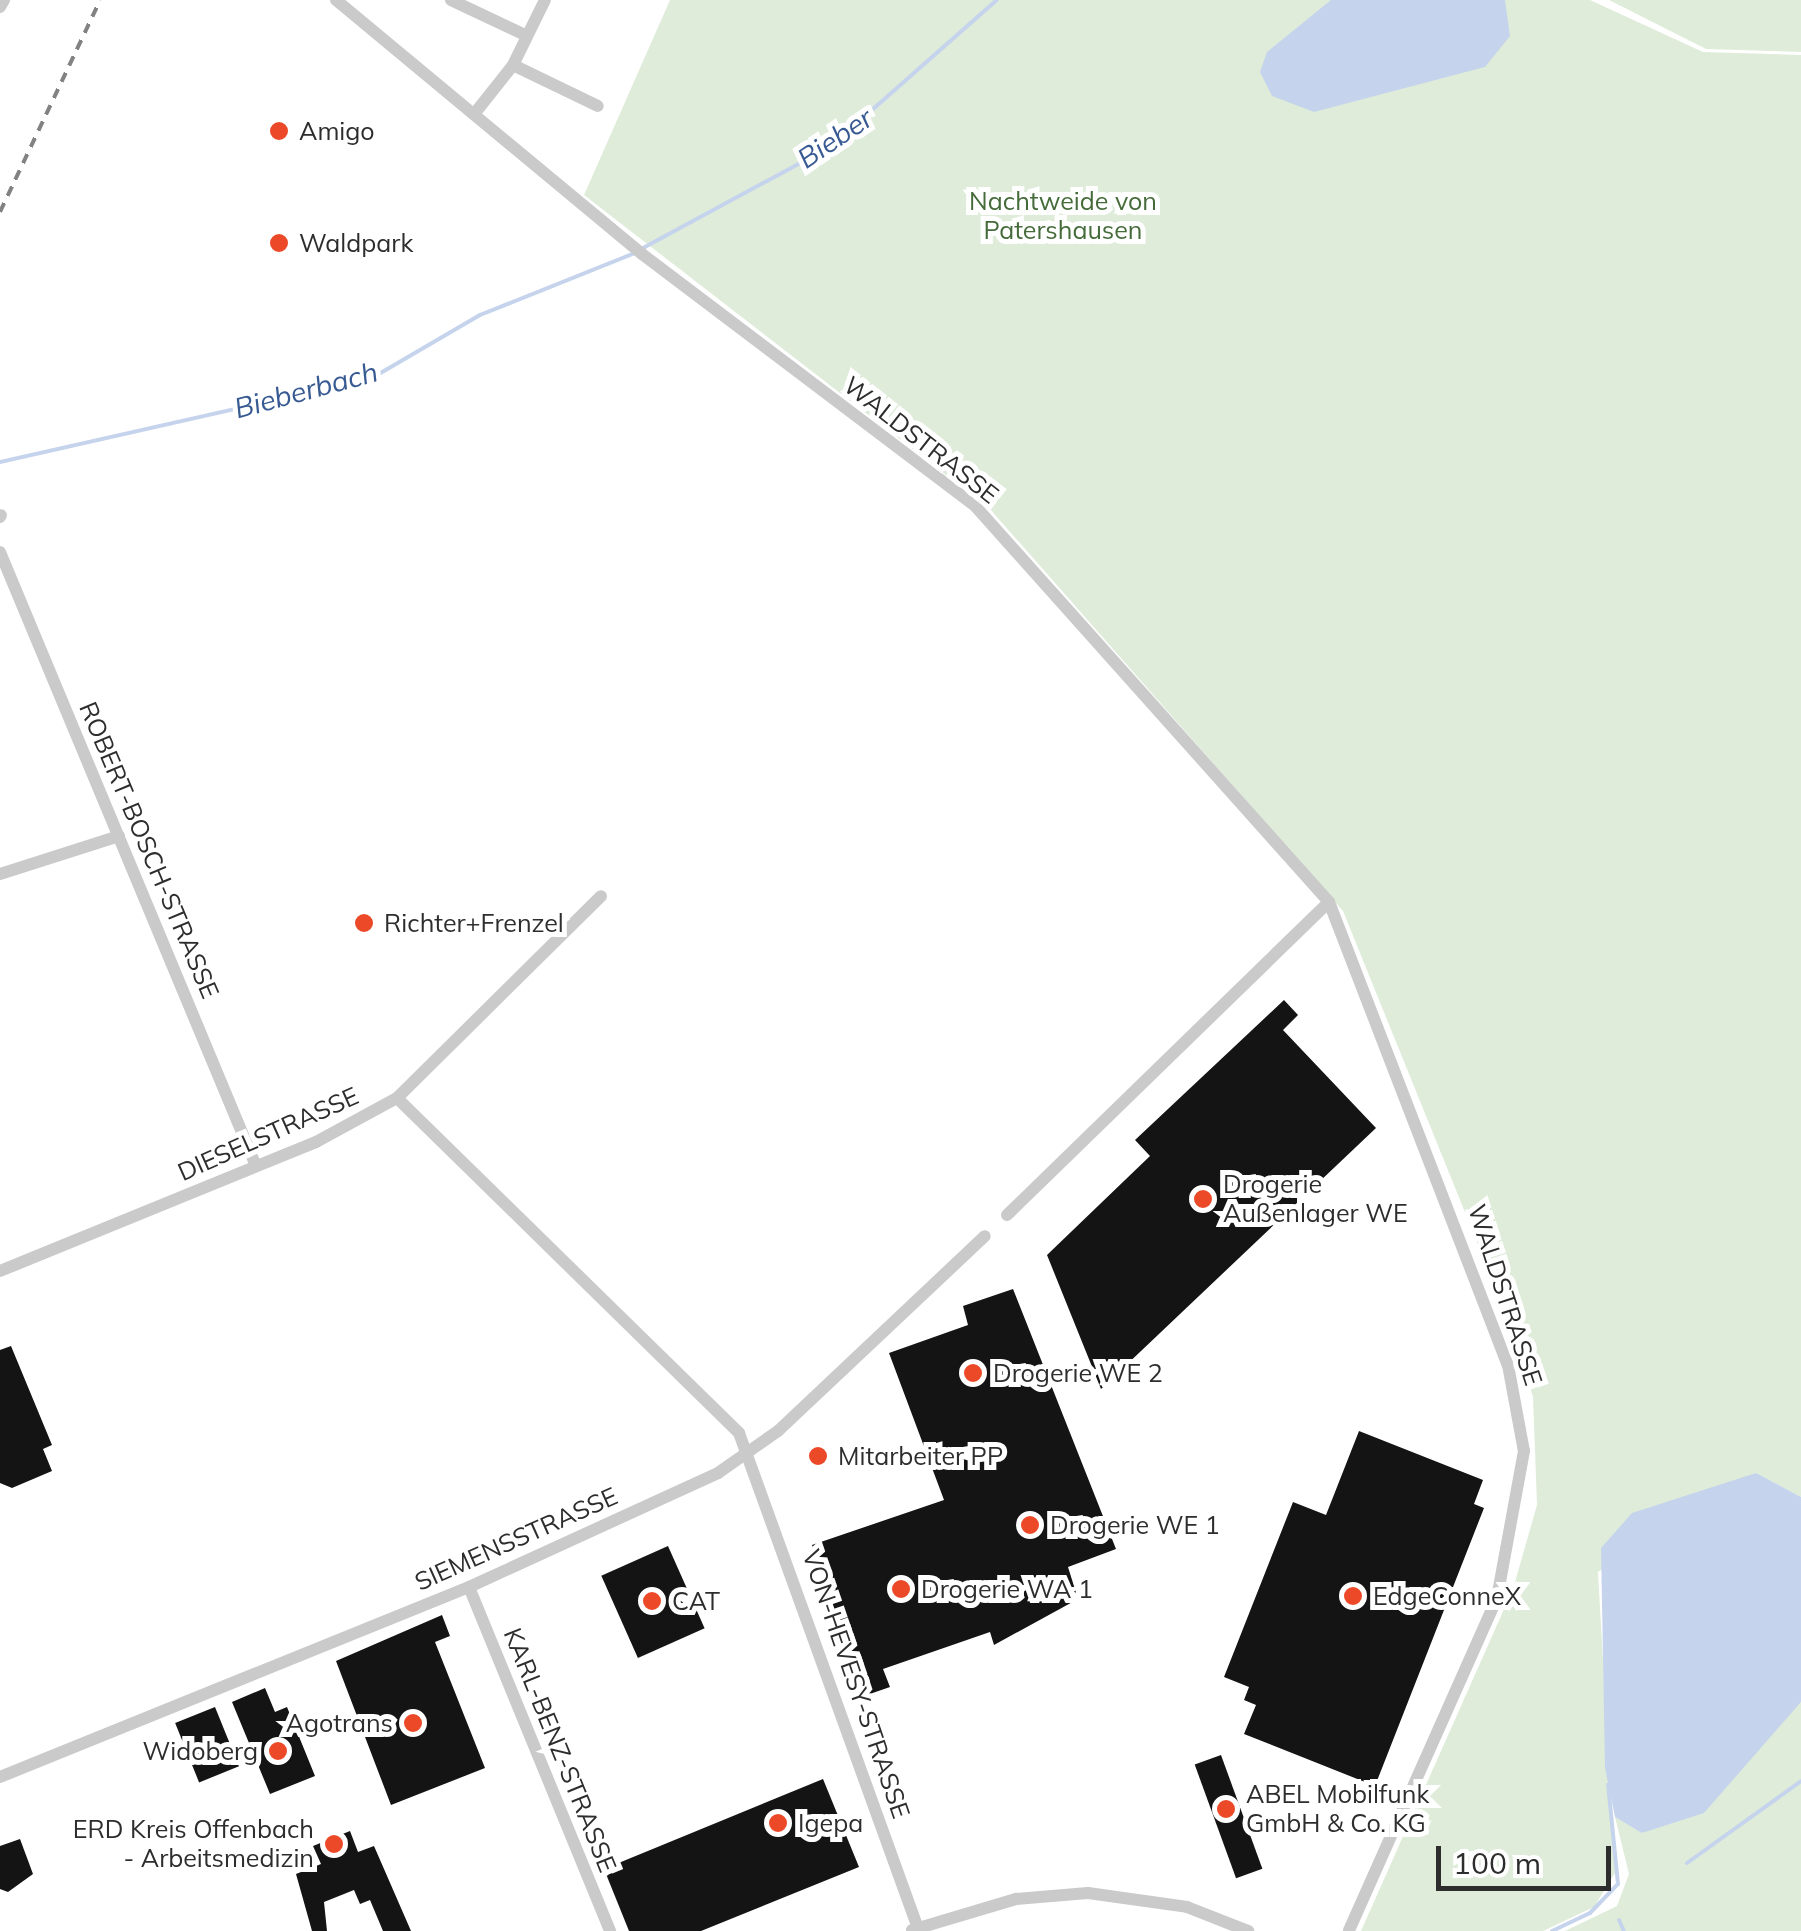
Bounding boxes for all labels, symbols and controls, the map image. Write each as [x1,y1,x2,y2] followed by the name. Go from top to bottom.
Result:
[791,101,879,175] water label: Bieber
[299,116,375,146] place label: Amigo
[268,120,290,142] marker: Amigo
[969,187,1157,246] park label: Nachtweide von Patershausen
[299,228,413,258] place label: Waldpark
[268,232,290,254] marker: Waldpark
[231,355,381,425] water label: Bieberbach
[838,370,1004,510] street label: WALDSTRASSE
[73,697,225,1003] street label: ROBERT-BOSCH-STRASSE
[384,908,564,938] place label: Richter+Frenzel
[353,912,375,934] marker: Richter+Frenzel
[173,1081,363,1187] street label: DIESELSTRASSE
[1223,1170,1408,1229] place label: Drogerie Außenlager WE
[1192,1188,1214,1210] marker: Drogerie Außenlager WE
[1462,1201,1548,1389] street label: WALDSTRASSE
[993,1358,1163,1388] place label: Drogerie WE 2
[962,1362,984,1384] marker: Drogerie WE 2
[838,1441,1003,1471] place label: Mitarbeiter PP
[807,1445,829,1467] marker: Mitarbeiter PP
[410,1481,622,1597] street label: SIEMENSSTRASSE
[1050,1510,1220,1540] place label: Drogerie WE 1
[1019,1514,1041,1536] marker: Drogerie WE 1
[796,1546,916,1822] street label: VON-HEVESY-STRASSE
[921,1574,1093,1604] place label: Drogerie WA 1
[890,1578,912,1600] marker: Drogerie WA 1
[1373,1581,1521,1611] place label: EdgeConneX
[1342,1585,1364,1607] marker: EdgeConneX
[672,1586,720,1616] place label: CAT
[641,1590,663,1612] marker: CAT
[497,1624,623,1876] street label: KARL-BENZ-STRASSE
[286,1708,393,1738] place label: Agotrans
[402,1712,424,1734] marker: Agotrans
[142,1736,258,1766] place label: Widoberg
[267,1740,289,1762] marker: Widoberg
[1246,1780,1429,1839] place label: ABEL Mobilfunk GmbH & Co. KG
[1215,1798,1237,1820] marker: ABEL Mobilfunk GmbH & Co. KG
[798,1808,863,1838] place label: Igepa
[767,1812,789,1834] marker: Igepa
[73,1815,314,1874] place label: ERD Kreis Offenbach - Arbeitsmedizin
[1441,1826,1616,1888] scale bar
[323,1833,345,1855] marker: ERD Kreis Offenbach - Arbeitsmedizin
[1453,1844,1541,1882] text: 100 m

